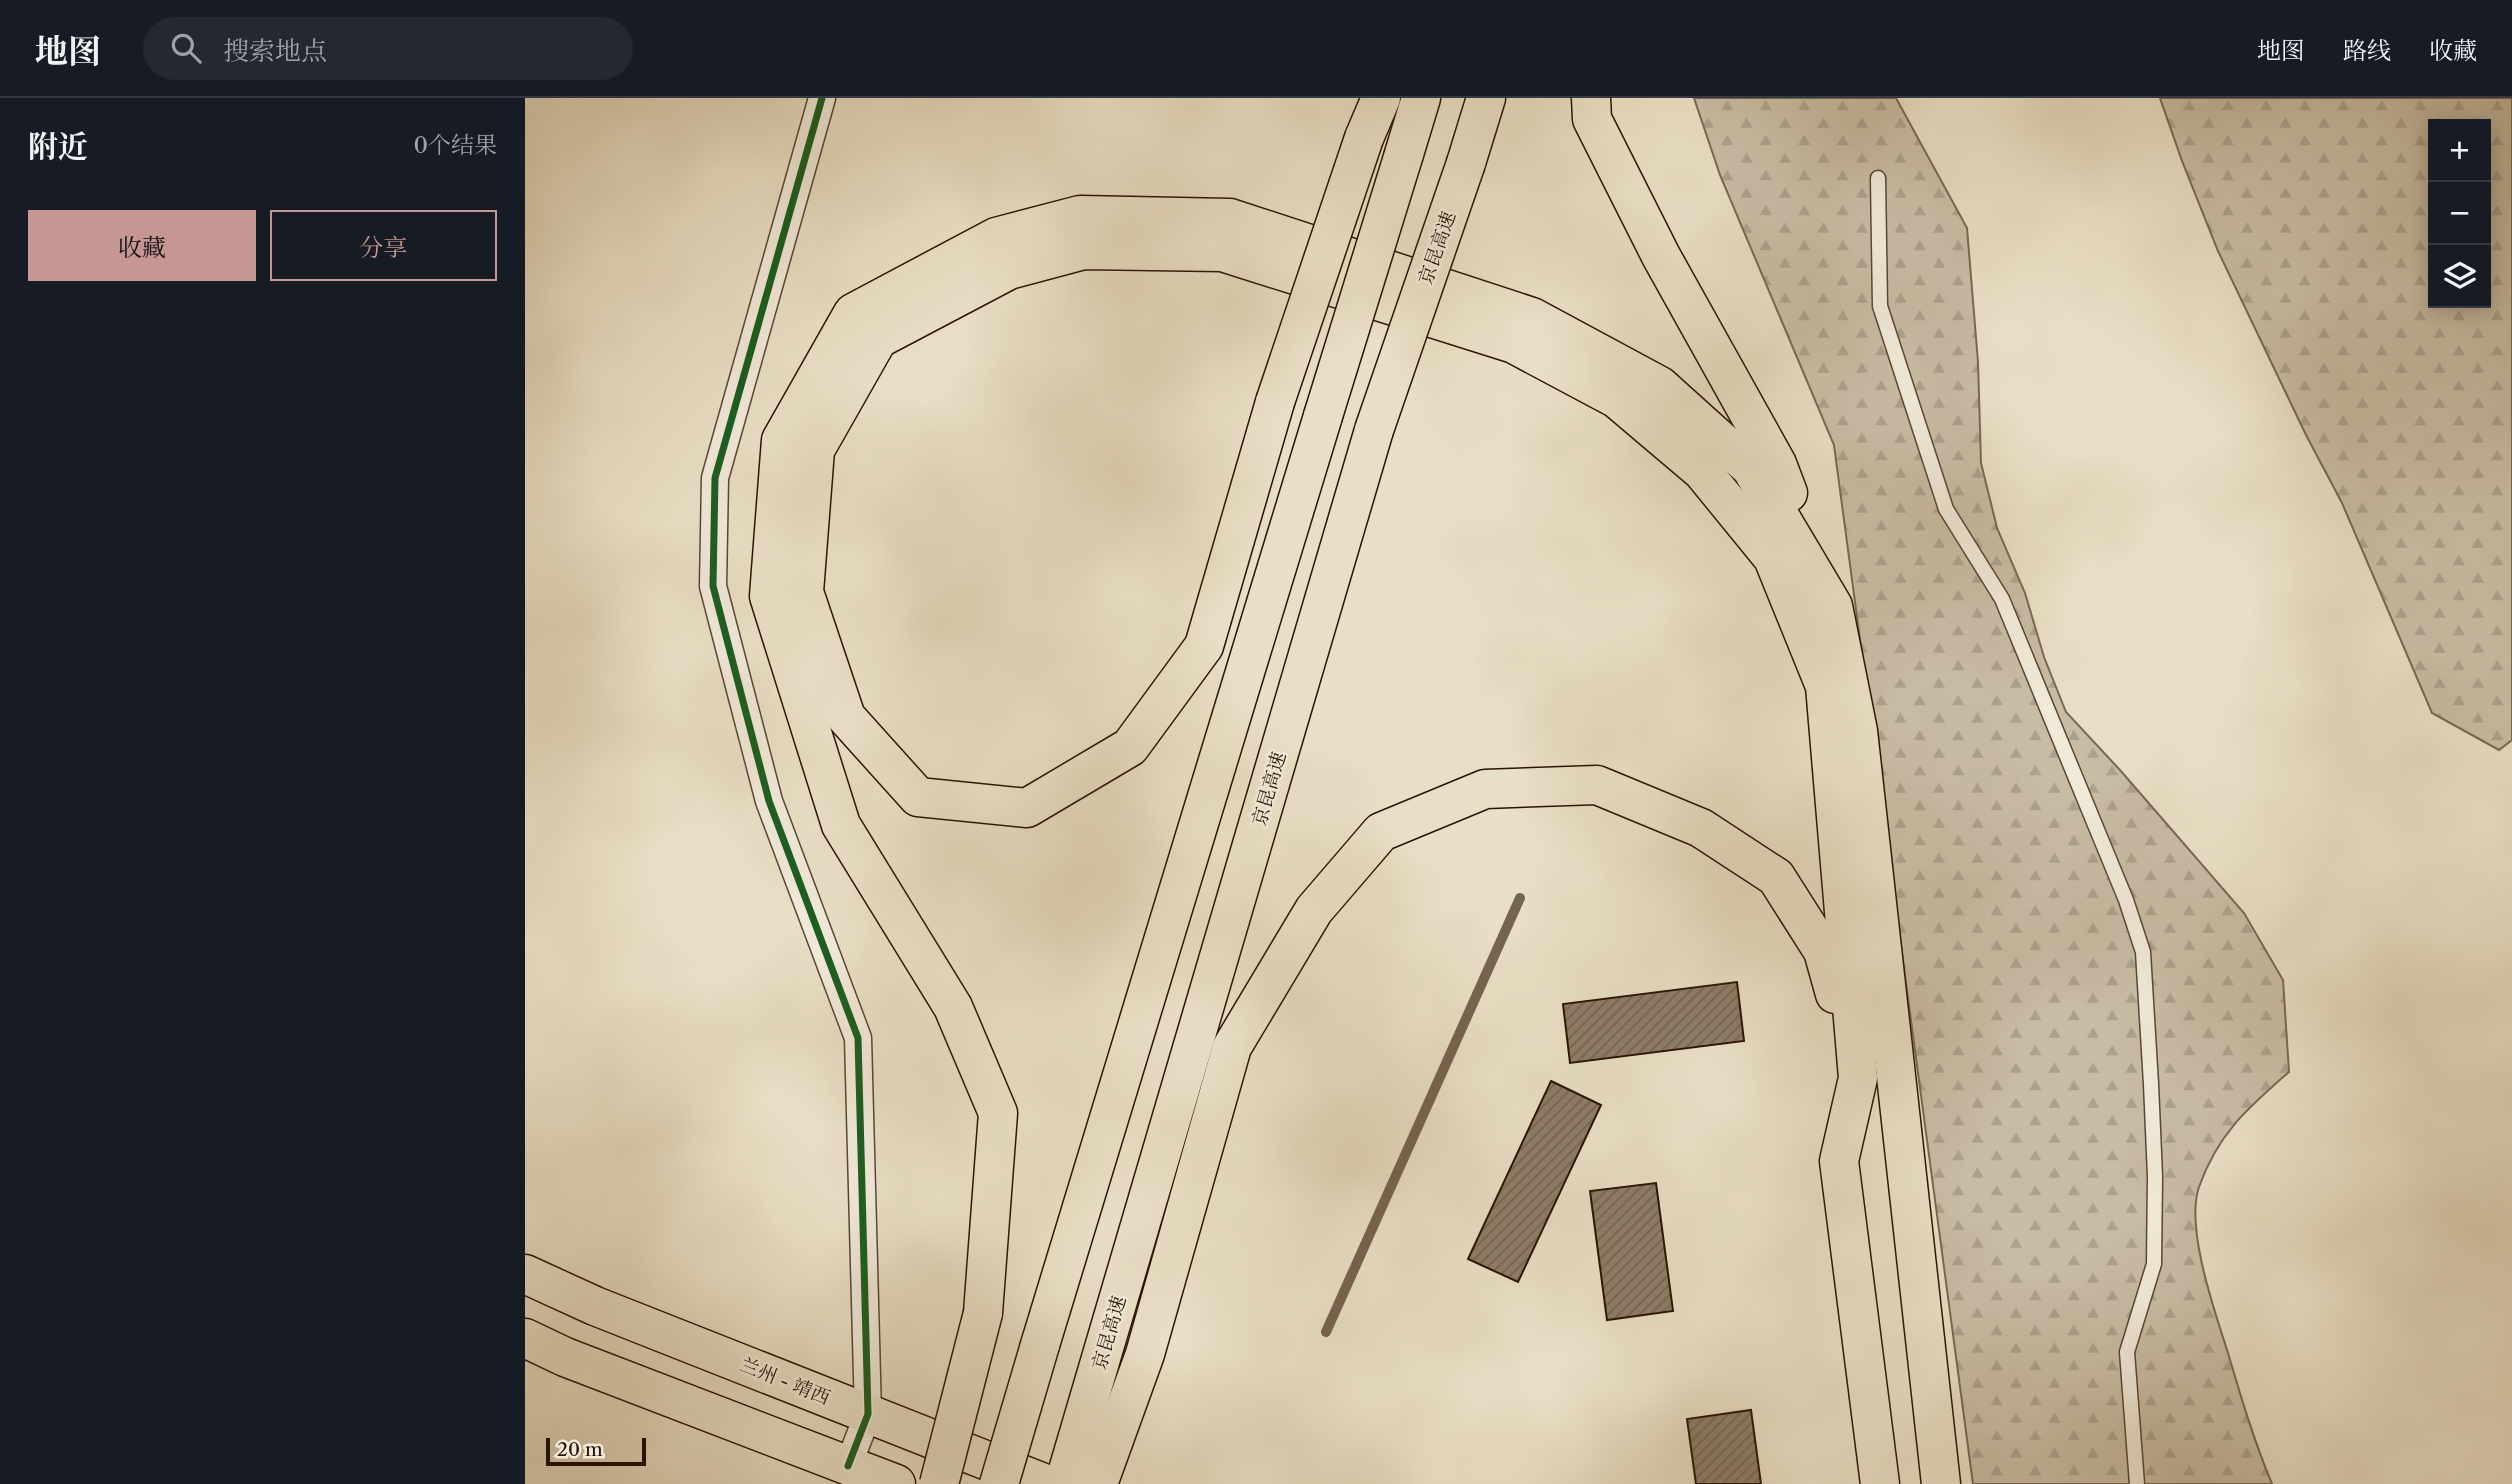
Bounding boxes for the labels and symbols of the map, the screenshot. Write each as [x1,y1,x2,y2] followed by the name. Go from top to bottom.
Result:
[1414,208,1460,288] street label: 京昆高速
[1247,749,1291,829] street label: 京昆高速
[1087,1293,1131,1373] street label: 京昆高速
[737,1353,833,1409] street label: 兰州 - 靖西
[546,1435,646,1467] scale bar

